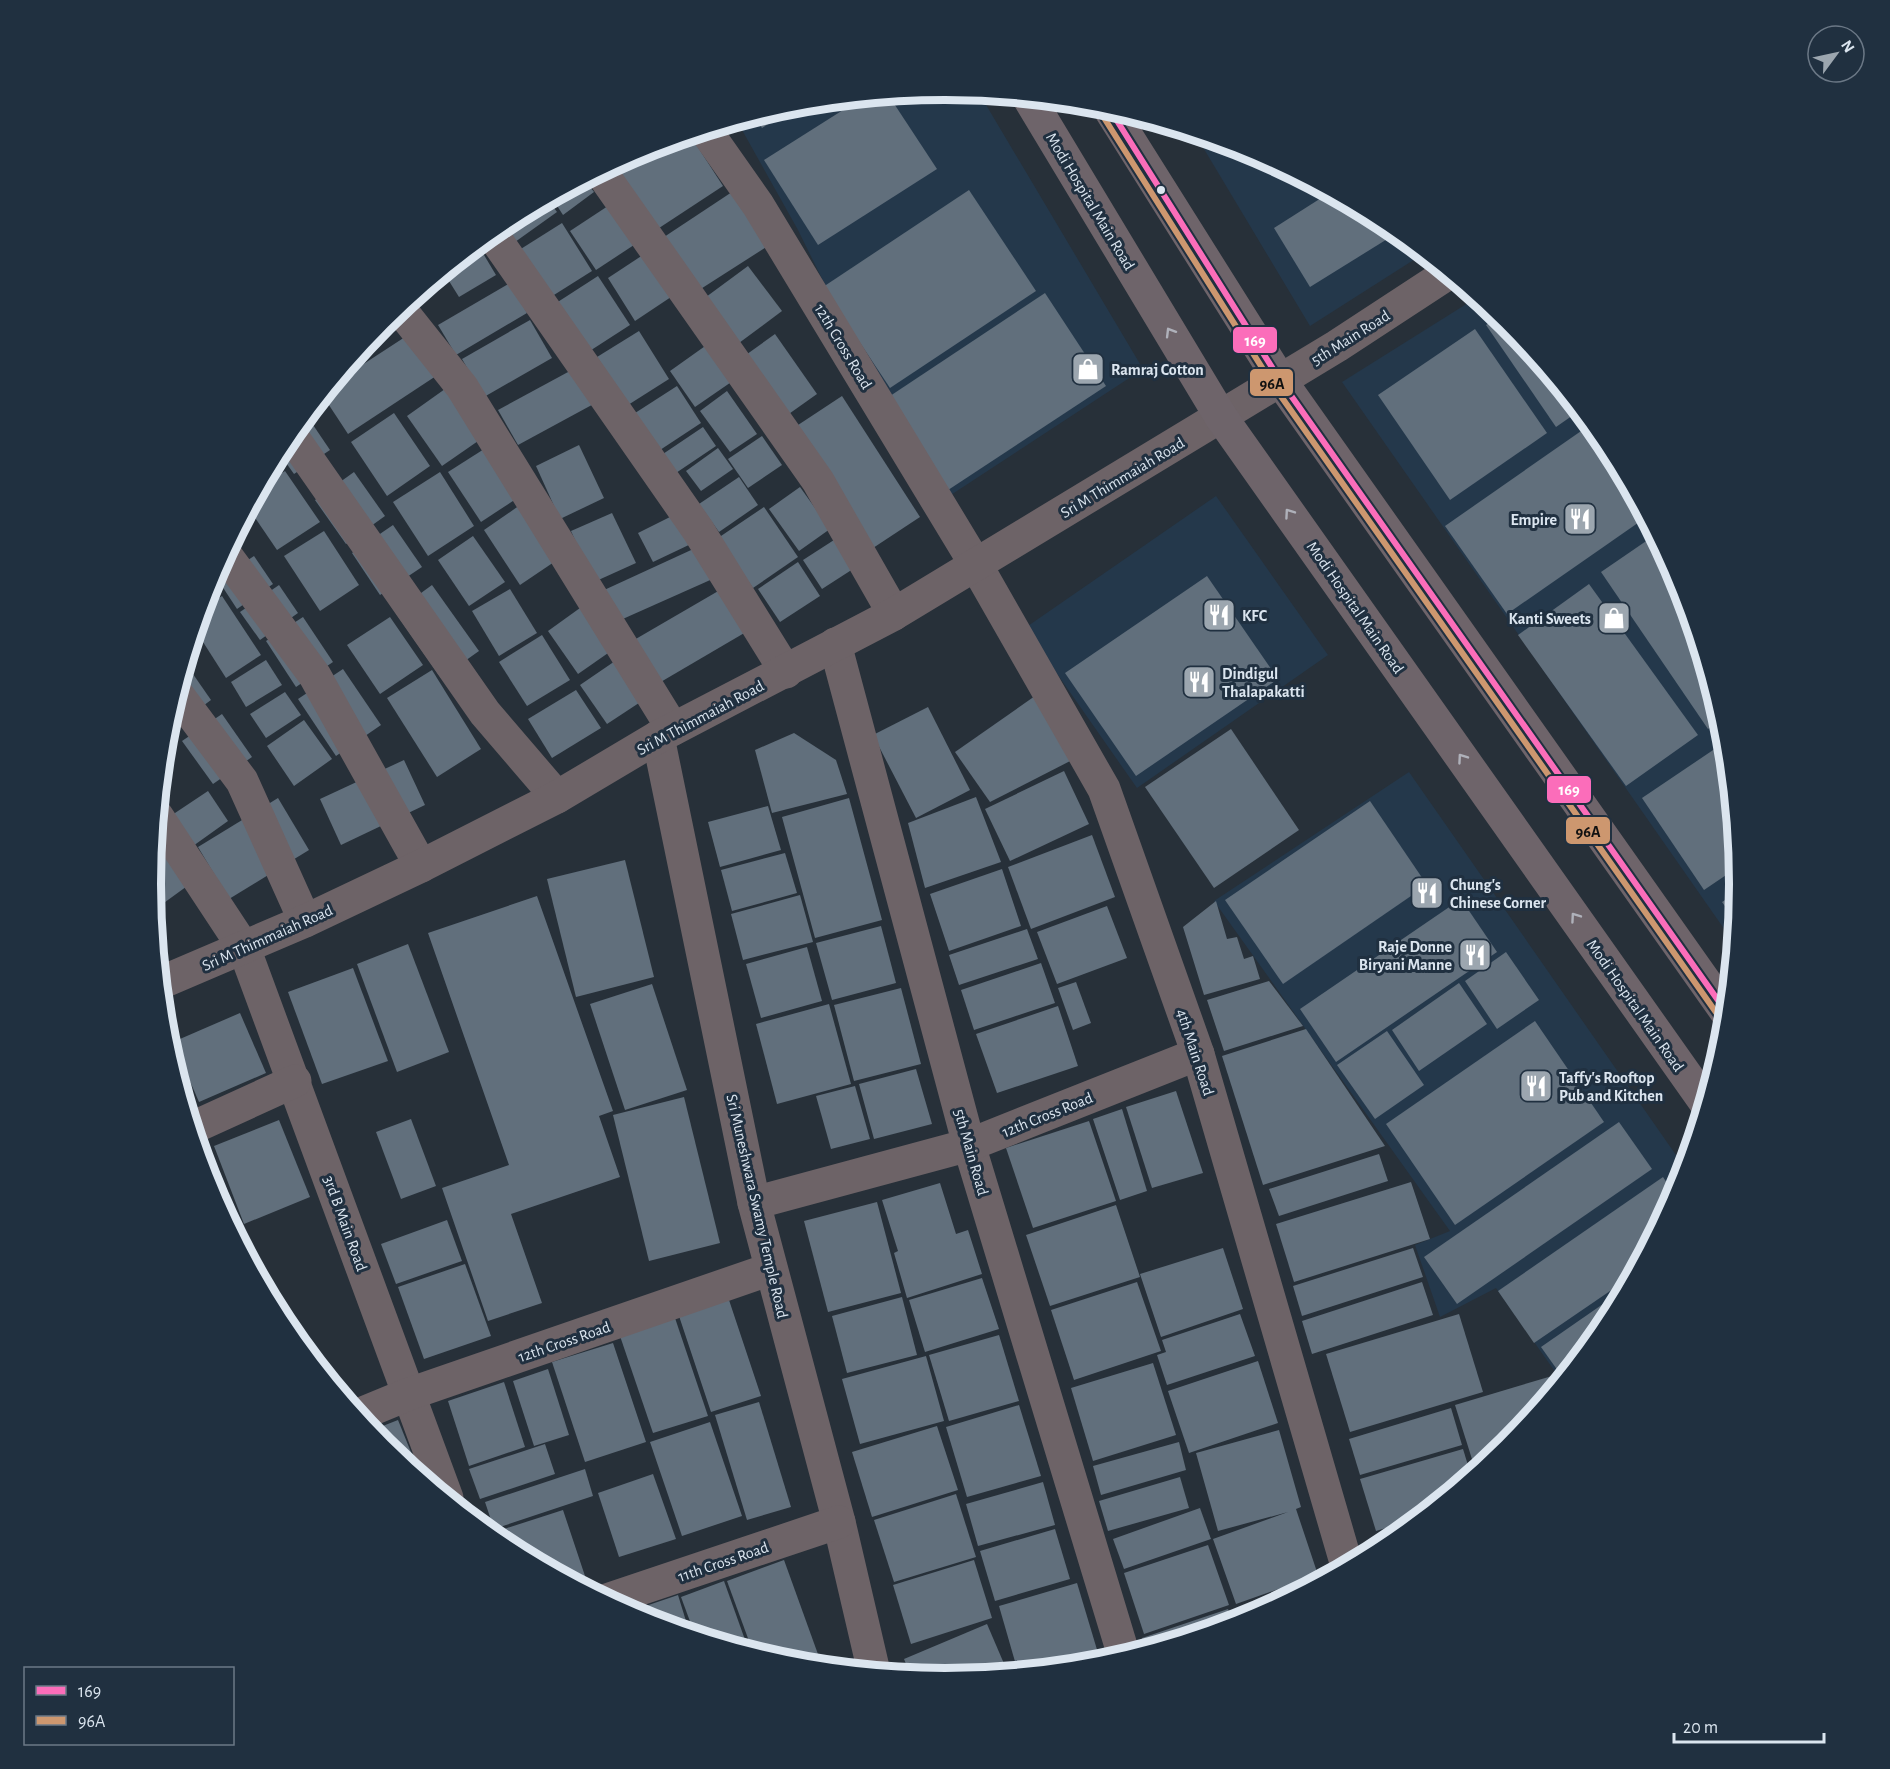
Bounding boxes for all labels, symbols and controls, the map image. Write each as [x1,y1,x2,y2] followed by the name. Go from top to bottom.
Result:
[1806,24,1866,84] north arrow
[1838,37,1857,55] text: N
[1043,130,1137,273] street label: Modi Hospital Main Road
[1155,184,1167,196] unlabelled marker
[812,301,875,392] street label: 12th Cross Road
[1308,307,1393,368] street label: 5th Main Road
[1232,326,1278,354] line badge: 169
[1166,328,1178,338] one-way arrow
[1244,333,1266,349] text: 169
[1070,351,1106,387] shop icon: Ramraj Cotton
[1111,362,1204,379] place label: Ramraj Cotton
[1249,368,1294,397] line badge: 96A
[1259,376,1285,392] text: 96A
[1058,435,1187,521] street label: Sri M Thimmaiah Road
[1562,501,1598,537] restaurant icon: Empire
[1285,508,1296,519] one-way arrow
[1511,512,1557,528] place label: Empire
[1304,539,1407,676] street label: Modi Hospital Main Road
[1201,597,1237,633] restaurant icon: KFC
[1596,600,1632,636] shop icon: Kanti Sweets
[1242,608,1268,624] place label: KFC
[1508,611,1591,627] place label: Kanti Sweets
[1181,664,1217,700] restaurant icon: Dindigul Thalapakatti
[1222,666,1305,700] place label: Dindigul Thalapakatti
[634,678,767,758] street label: Sri M Thimmaiah Road
[1458,753,1469,764] one-way arrow
[1546,775,1592,804] line badge: 169
[1558,782,1580,798] text: 169
[1565,816,1611,845] line badge: 96A
[1575,824,1601,840] text: 96A
[1409,875,1445,911] restaurant icon: Chung's Chinese Corner
[1450,877,1547,911] place label: Chung's Chinese Corner
[200,902,335,974] street label: Sri M Thimmaiah Road
[1571,913,1582,924] one-way arrow
[1457,937,1493,973] restaurant icon: Raje Donne Biryani Manne
[1584,937,1687,1074] street label: Modi Hospital Main Road
[1359,939,1452,974] place label: Raje Donne Biryani Manne
[1174,1007,1217,1098] street label: 4th Main Road
[1518,1068,1554,1104] restaurant icon: Taffy's Rooftop Pub and Kitchen
[1559,1070,1663,1104] place label: Taffy's Rooftop Pub and Kitchen
[1000,1089,1095,1140] street label: 12th Cross Road
[722,1093,791,1320] street label: Sri Muneshwara Swamy Temple Road
[951,1107,991,1197] street label: 5th Main Road
[320,1173,370,1273] street label: 3rd B Main Road
[516,1319,612,1365] street label: 12th Cross Road
[676,1539,771,1585] street label: 11th Cross Road
[24,1667,234,1745] legend
[78,1683,101,1701] text: 169
[1674,1706,1824,1744] scale bar
[78,1713,106,1731] text: 96A
[1683,1719,1718,1737] text: 20 m

